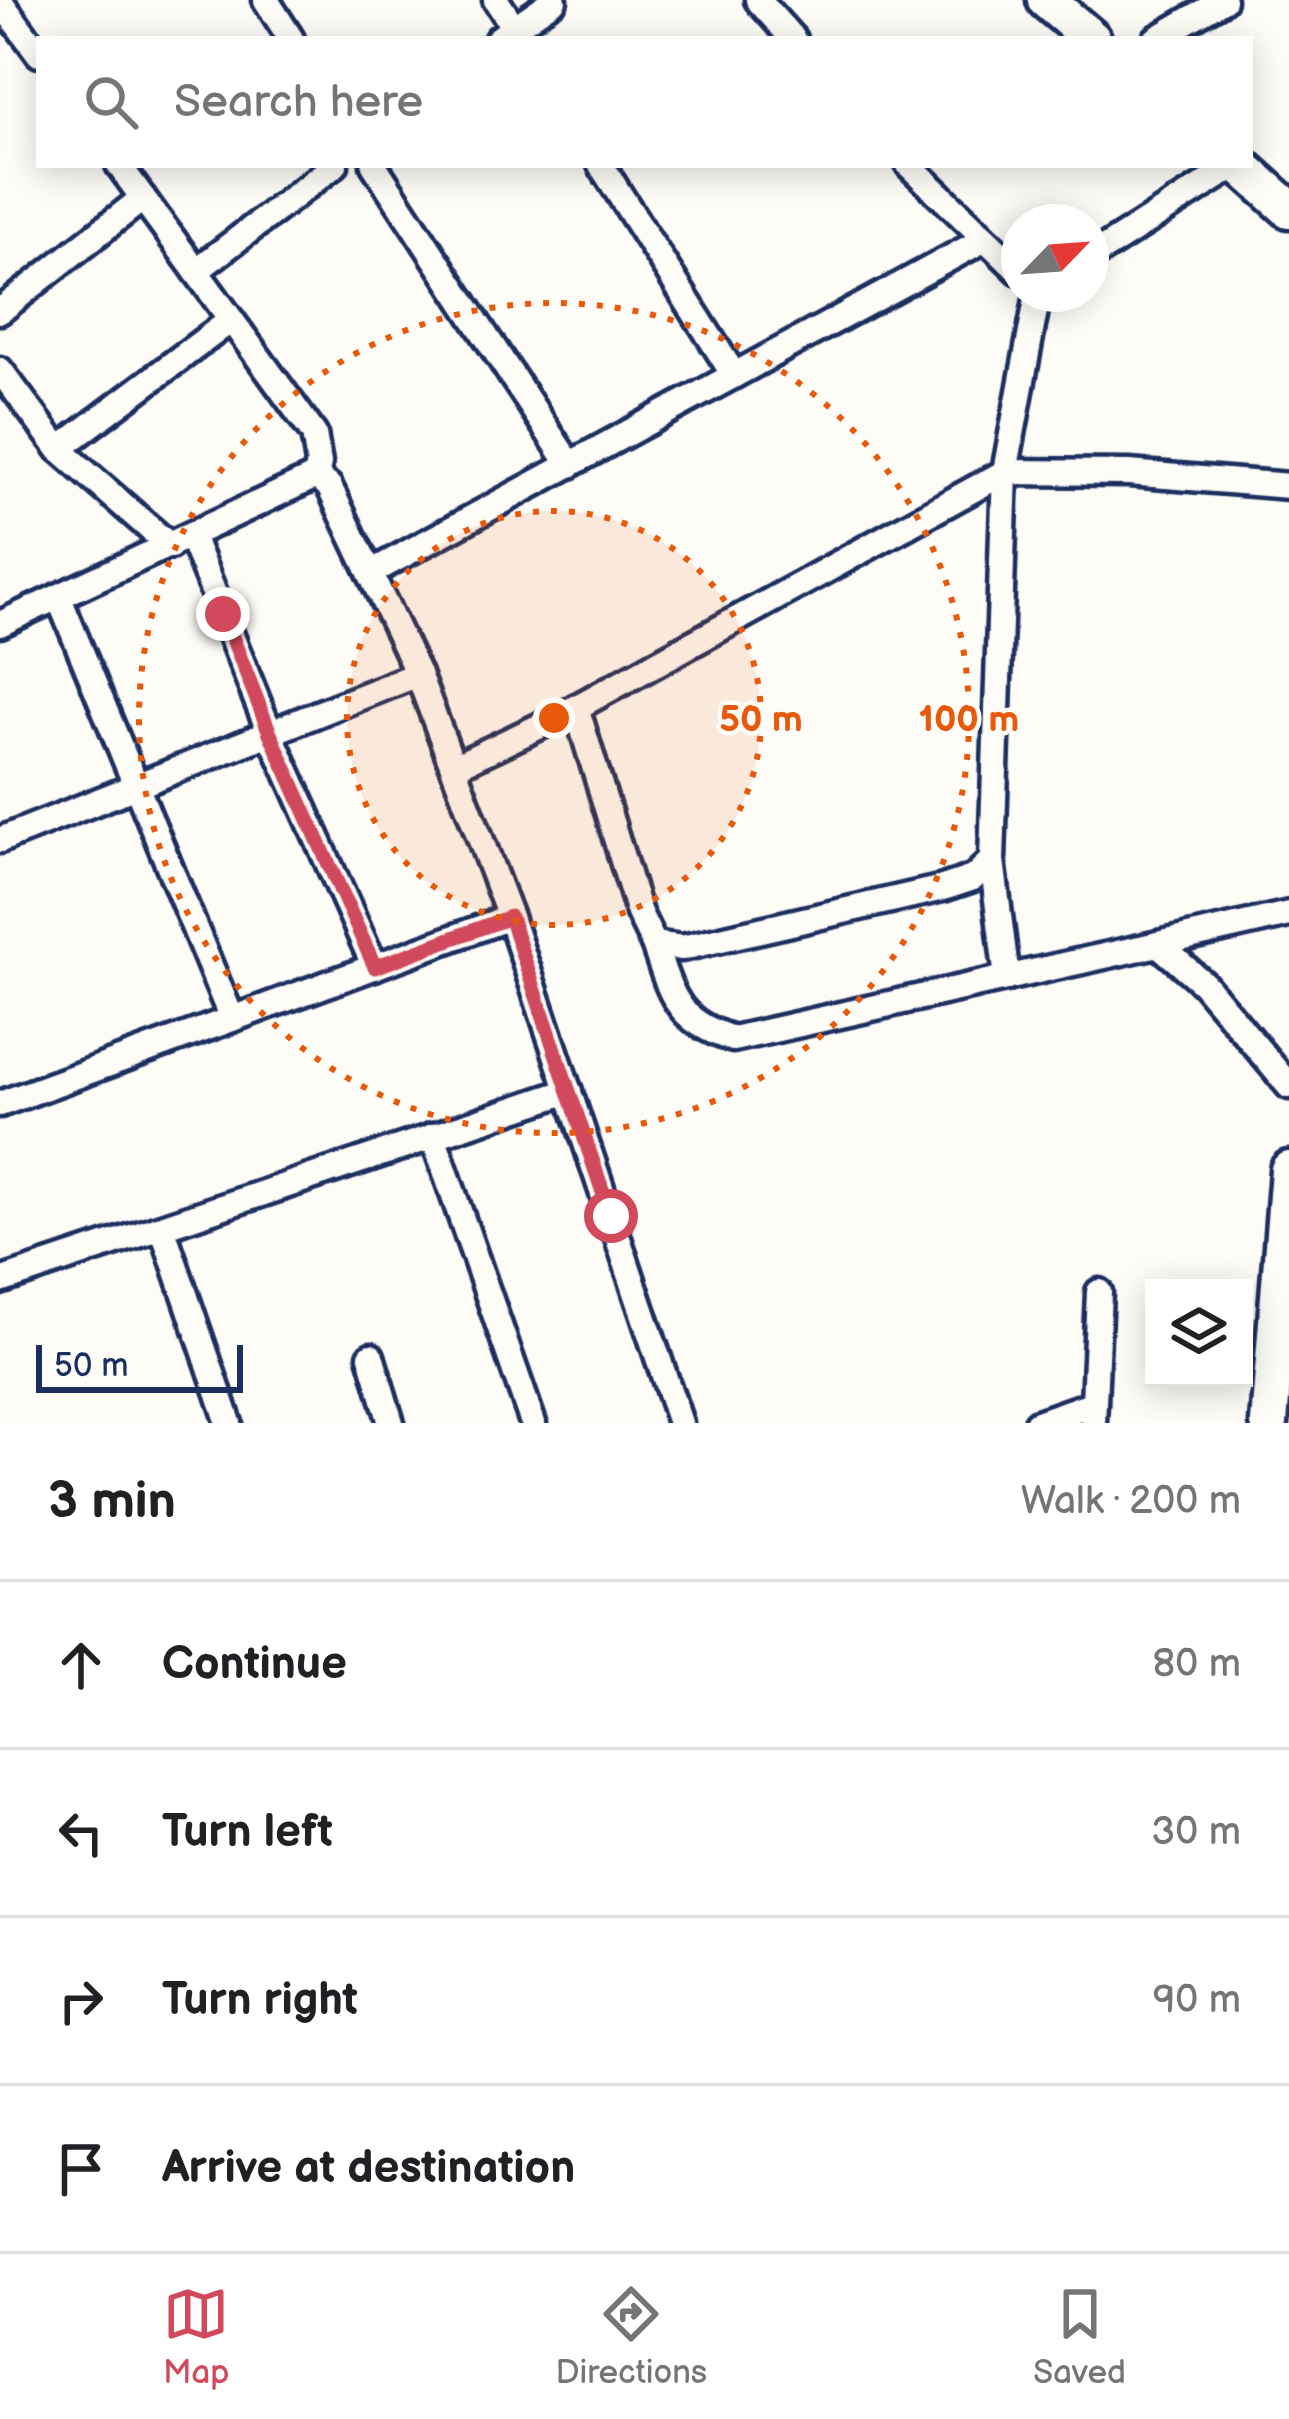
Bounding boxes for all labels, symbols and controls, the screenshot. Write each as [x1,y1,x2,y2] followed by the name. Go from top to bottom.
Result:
[36,36,1253,168] search box
[78,69,144,135] icon: search
[174,75,423,130] text: Search here
[1001,204,1109,312] north arrow
[196,587,250,641] route end
[533,697,575,739] centre of rings
[719,699,803,742] text: 50 m
[919,699,1019,742] text: 100 m
[584,1189,638,1243] route start
[1145,1279,1253,1387] map controls
[1145,1279,1253,1387] button: layers
[36,1339,243,1392] scale bar
[54,1346,129,1386] text: 50 m
[48,1471,176,1532] text: 3 min
[1021,1478,1241,1525] text: Walk · 200 m
[48,1632,114,1698] icon: ahead
[162,1637,347,1692] text: Continue
[1153,1641,1241,1688] text: 80 m
[48,1800,114,1866] icon: left
[162,1805,333,1860] text: Turn left
[1151,1809,1241,1856] text: 30 m
[48,1968,114,2034] icon: right
[162,1973,358,2028] text: Turn right
[1153,1977,1241,2024] text: 90 m
[48,2136,114,2202] icon: arrive
[162,2141,575,2196] text: Arrive at destination
[163,2281,229,2393] tab: Map
[556,2281,707,2393] tab: Directions
[1033,2281,1126,2393] tab: Saved

